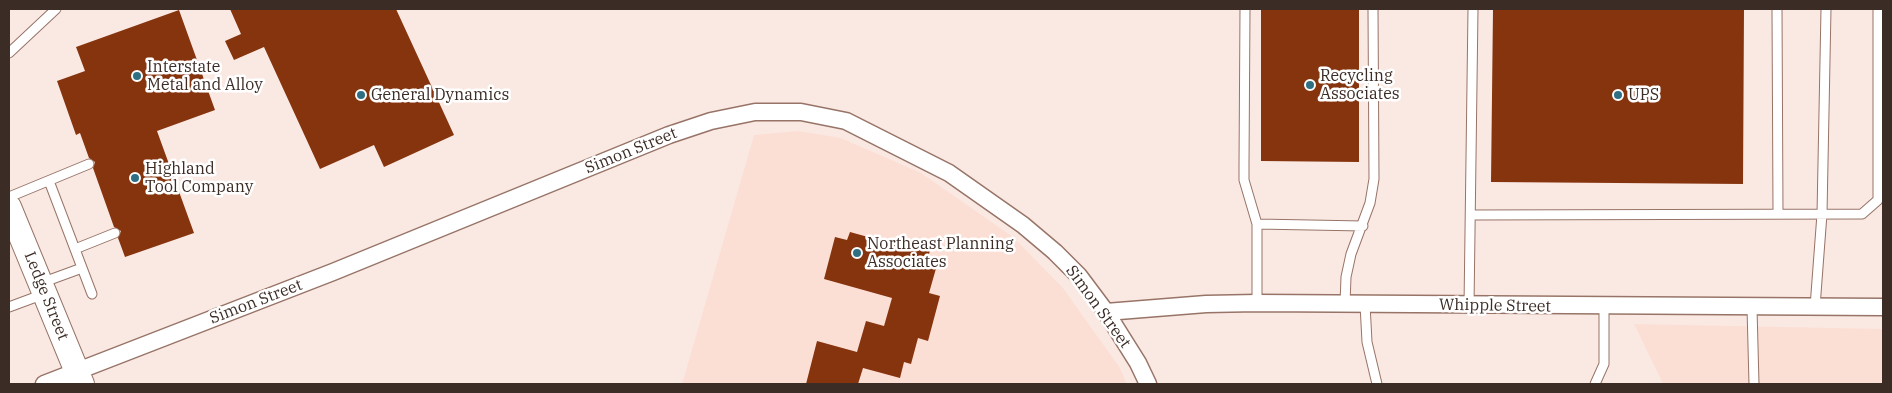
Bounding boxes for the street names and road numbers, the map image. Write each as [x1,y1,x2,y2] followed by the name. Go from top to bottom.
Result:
[582,124,680,178] street label: Simon Street
[20,249,72,343] street label: Ledge Street
[1062,262,1134,352] street label: Simon Street
[207,276,305,328] street label: Simon Street
[1439,295,1551,317] street label: Whipple Street

